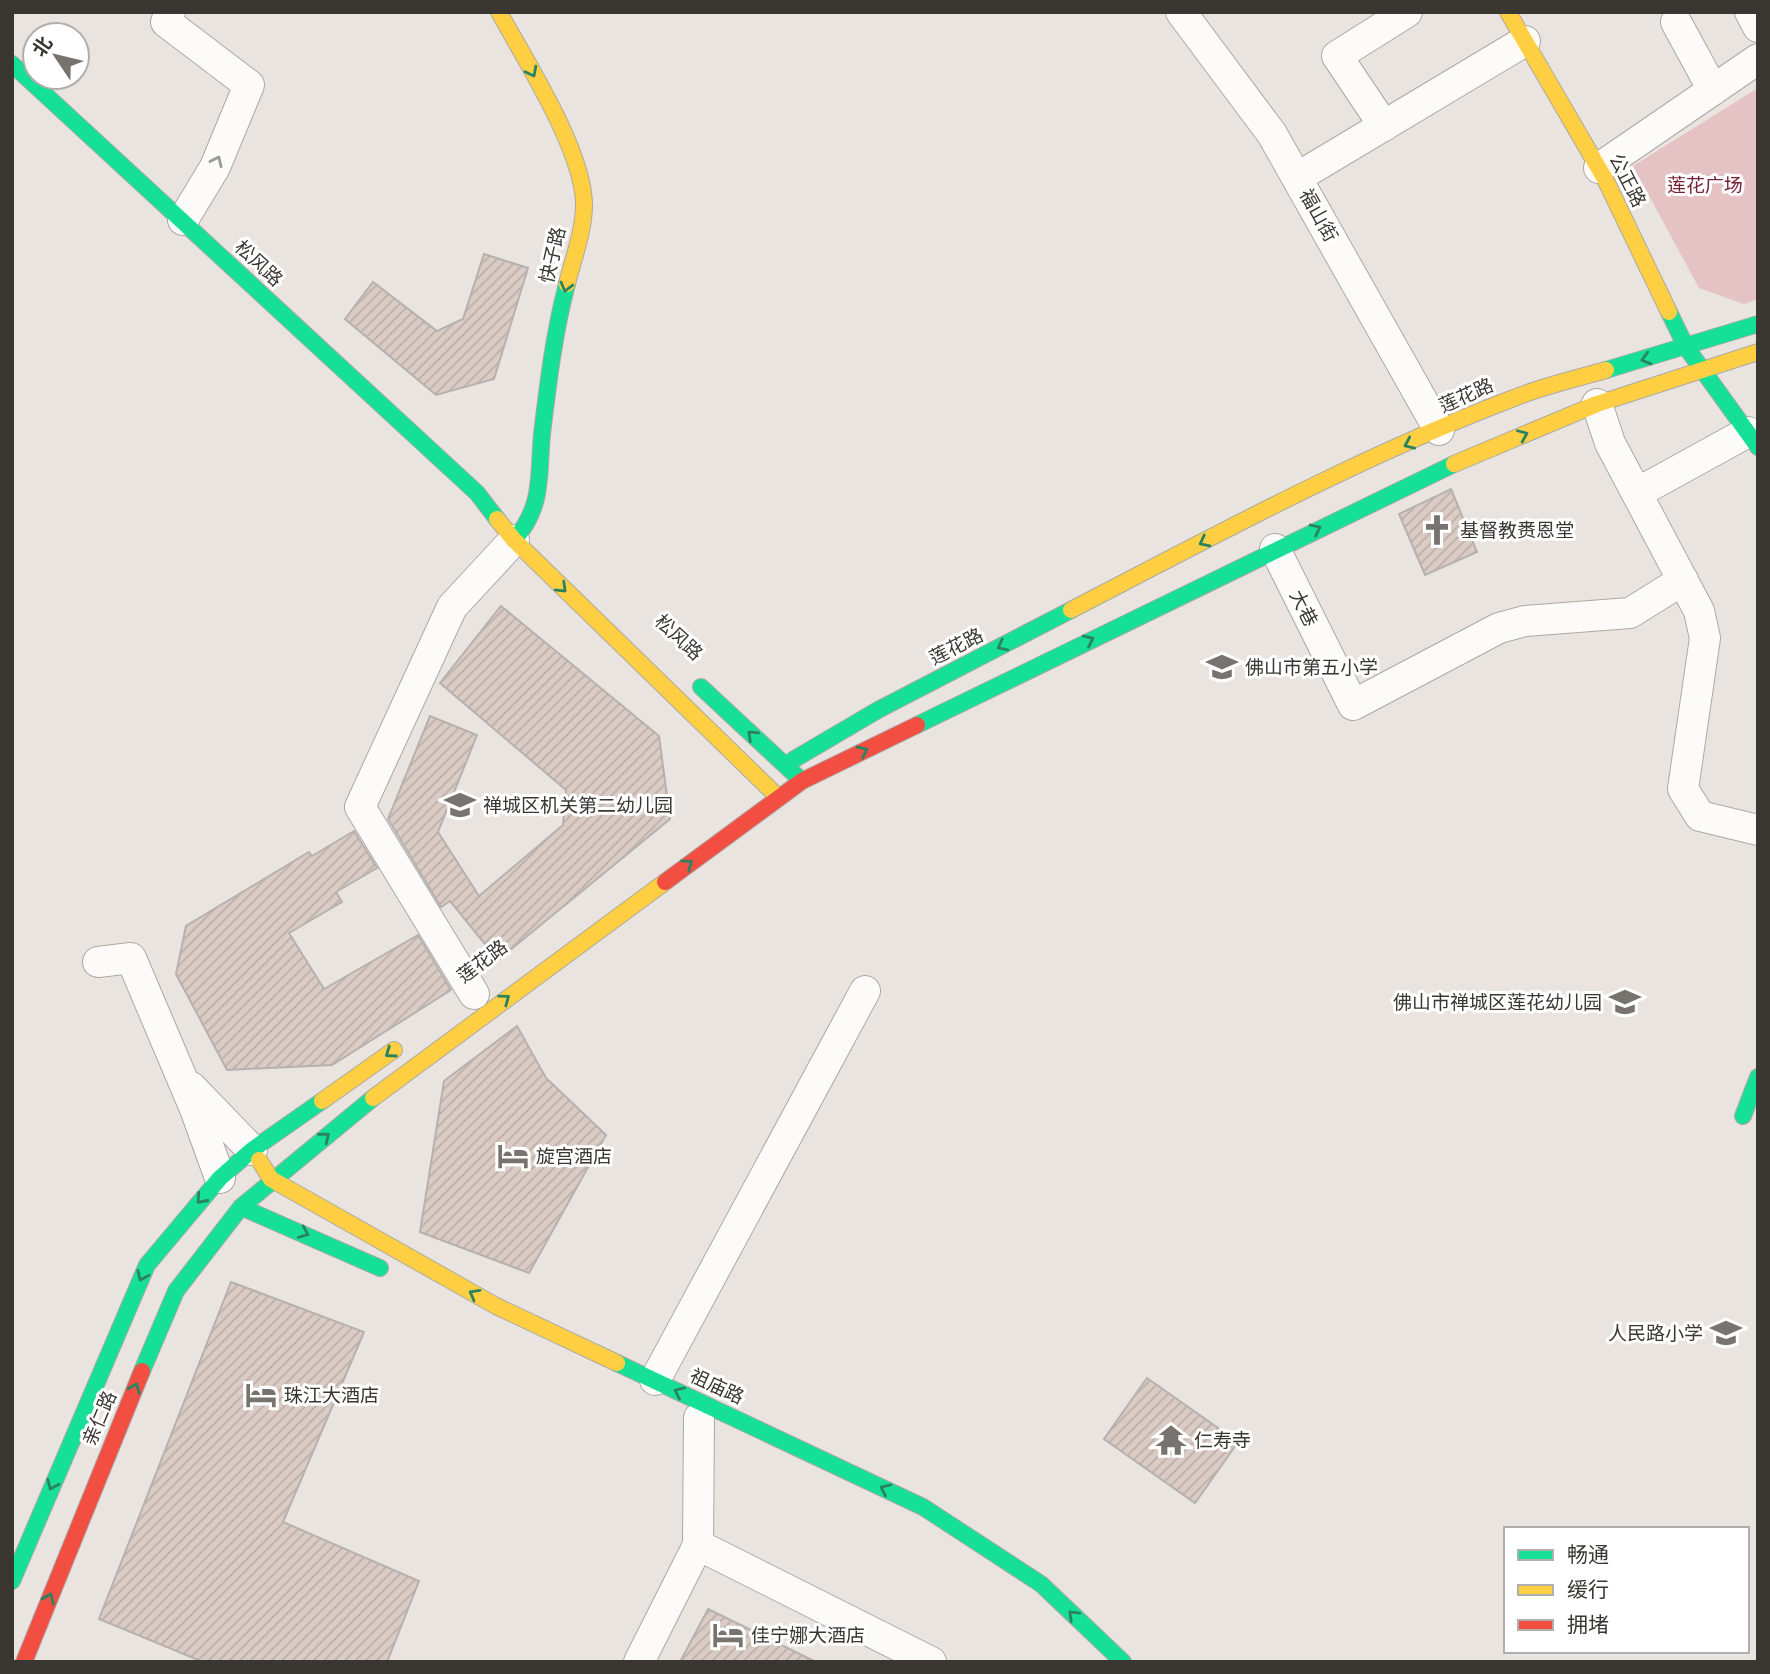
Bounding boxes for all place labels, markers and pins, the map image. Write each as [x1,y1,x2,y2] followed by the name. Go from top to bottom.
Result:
[1420,513,1454,547] church icon: 基督教赉恩堂
[1460,518,1574,542] place label: 基督教赉恩堂
[1205,650,1239,684] school or university icon: 佛山市第五小学
[1245,655,1378,679] place label: 佛山市第五小学
[443,788,477,822] school or university icon: 禅城区机关第二幼儿园
[483,793,673,817] place label: 禅城区机关第二幼儿园
[1608,985,1642,1019] school or university icon: 佛山市禅城区莲花幼儿园
[1393,990,1602,1014] place label: 佛山市禅城区莲花幼儿园
[496,1139,530,1173] hotel icon: 旋宫酒店
[536,1144,612,1168] place label: 旋宫酒店
[1709,1316,1743,1350] school or university icon: 人民路小学
[1608,1321,1703,1345] place label: 人民路小学
[244,1378,278,1412] hotel icon: 珠江大酒店
[284,1383,379,1407] place label: 珠江大酒店
[1154,1423,1188,1457] temple icon: 仁寿寺
[1194,1428,1251,1452] place label: 仁寿寺
[711,1618,745,1652] hotel icon: 佳宁娜大酒店
[751,1623,865,1647] place label: 佳宁娜大酒店

